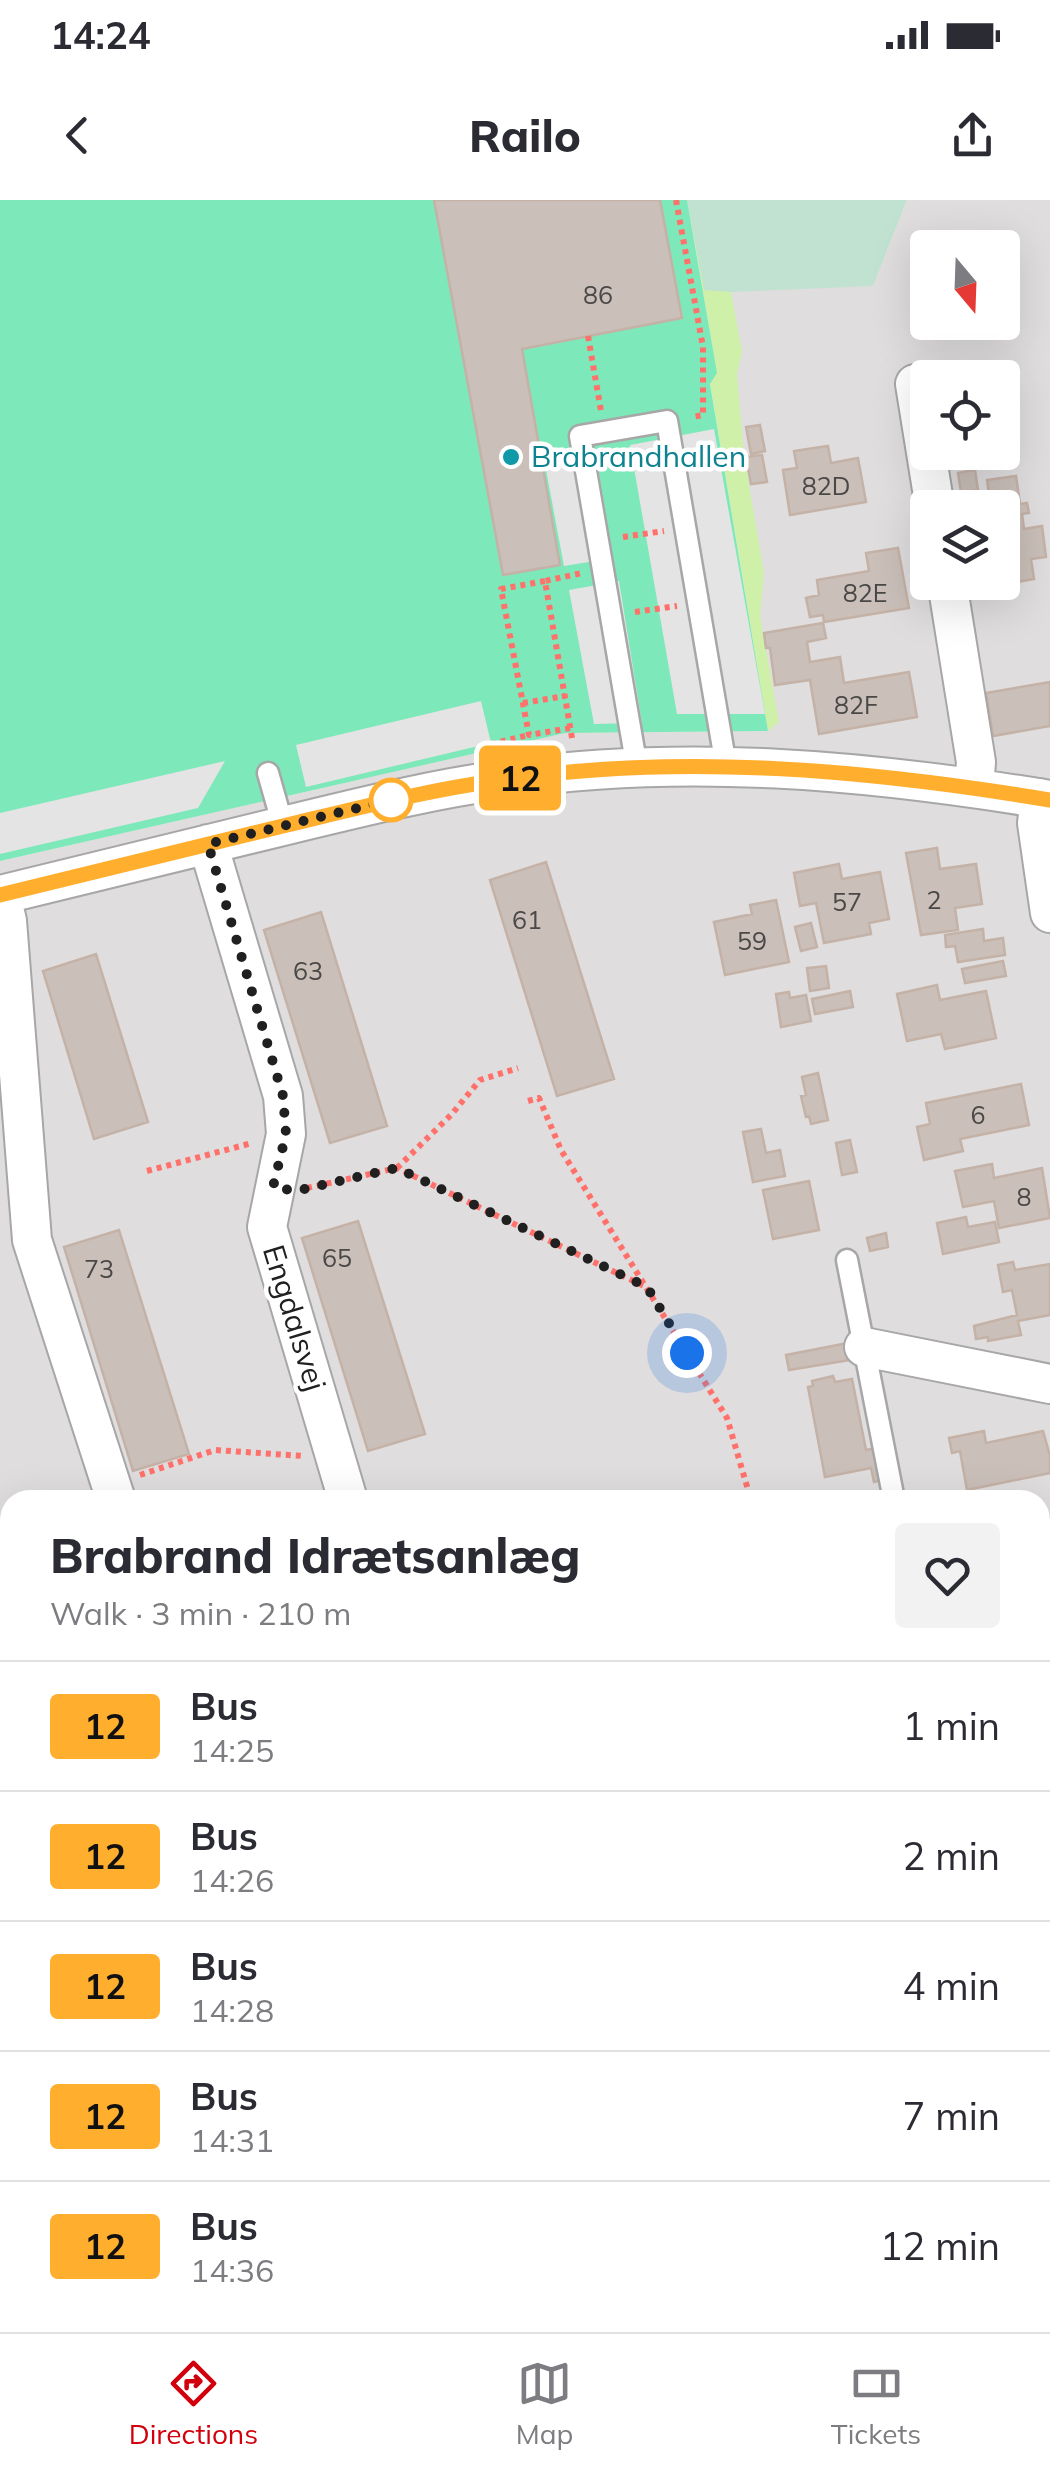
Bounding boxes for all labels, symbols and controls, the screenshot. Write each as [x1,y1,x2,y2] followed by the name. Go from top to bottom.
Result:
[50,11,151,59] text: 14:24
[469,107,581,163] text: Railo
[50,108,105,163] icon: back
[945,108,1000,163] icon: share
[910,230,1020,340] north arrow
[910,230,1020,600] map controls
[583,279,613,310] house number: 86
[910,360,1020,470] button: locate
[531,437,746,475] place label: Brabrandhallen
[500,446,522,468] marker: Brabrandhallen
[802,470,850,501] house number: 82D
[910,490,1020,600] button: layers
[843,577,887,608] house number: 82E
[834,689,878,720] house number: 82F
[475,746,565,810] line badge: 12
[499,756,541,800] text: 12
[370,779,412,821] unlabelled marker
[926,884,942,915] house number: 2
[832,886,862,917] house number: 57
[512,904,542,935] house number: 61
[737,925,767,956] house number: 59
[293,955,323,986] house number: 63
[970,1099,986,1130] house number: 6
[1016,1181,1032,1212] house number: 8
[255,1240,335,1395] street label: Engdalsvej
[322,1242,352,1273] house number: 65
[84,1253,114,1284] house number: 73
[662,1328,712,1378] your location
[895,1523,1000,1628] button: heart
[50,1525,580,1585] text: Brabrand Idrætsanlæg
[50,1593,351,1633] text: Walk · 3 min · 210 m
[190,1682,258,1730] text: Bus
[903,1702,1000,1750] text: 1 min
[84,1704,126,1748] text: 12
[190,1730,274,1770] text: 14:25
[190,1812,258,1860] text: Bus
[903,1832,1000,1880] text: 2 min
[84,1834,126,1878] text: 12
[190,1860,274,1900] text: 14:26
[190,1942,258,1990] text: Bus
[903,1962,1000,2010] text: 4 min
[84,1964,126,2008] text: 12
[190,1990,274,2030] text: 14:28
[190,2072,258,2120] text: Bus
[903,2092,1000,2140] text: 7 min
[84,2094,126,2138] text: 12
[190,2120,274,2160] text: 14:31
[190,2202,258,2250] text: Bus
[880,2222,1000,2270] text: 12 min
[84,2224,126,2268] text: 12
[190,2250,274,2290] text: 14:36
[129,2356,258,2451] tab: Directions
[516,2356,573,2451] tab: Map
[831,2356,921,2451] tab: Tickets

